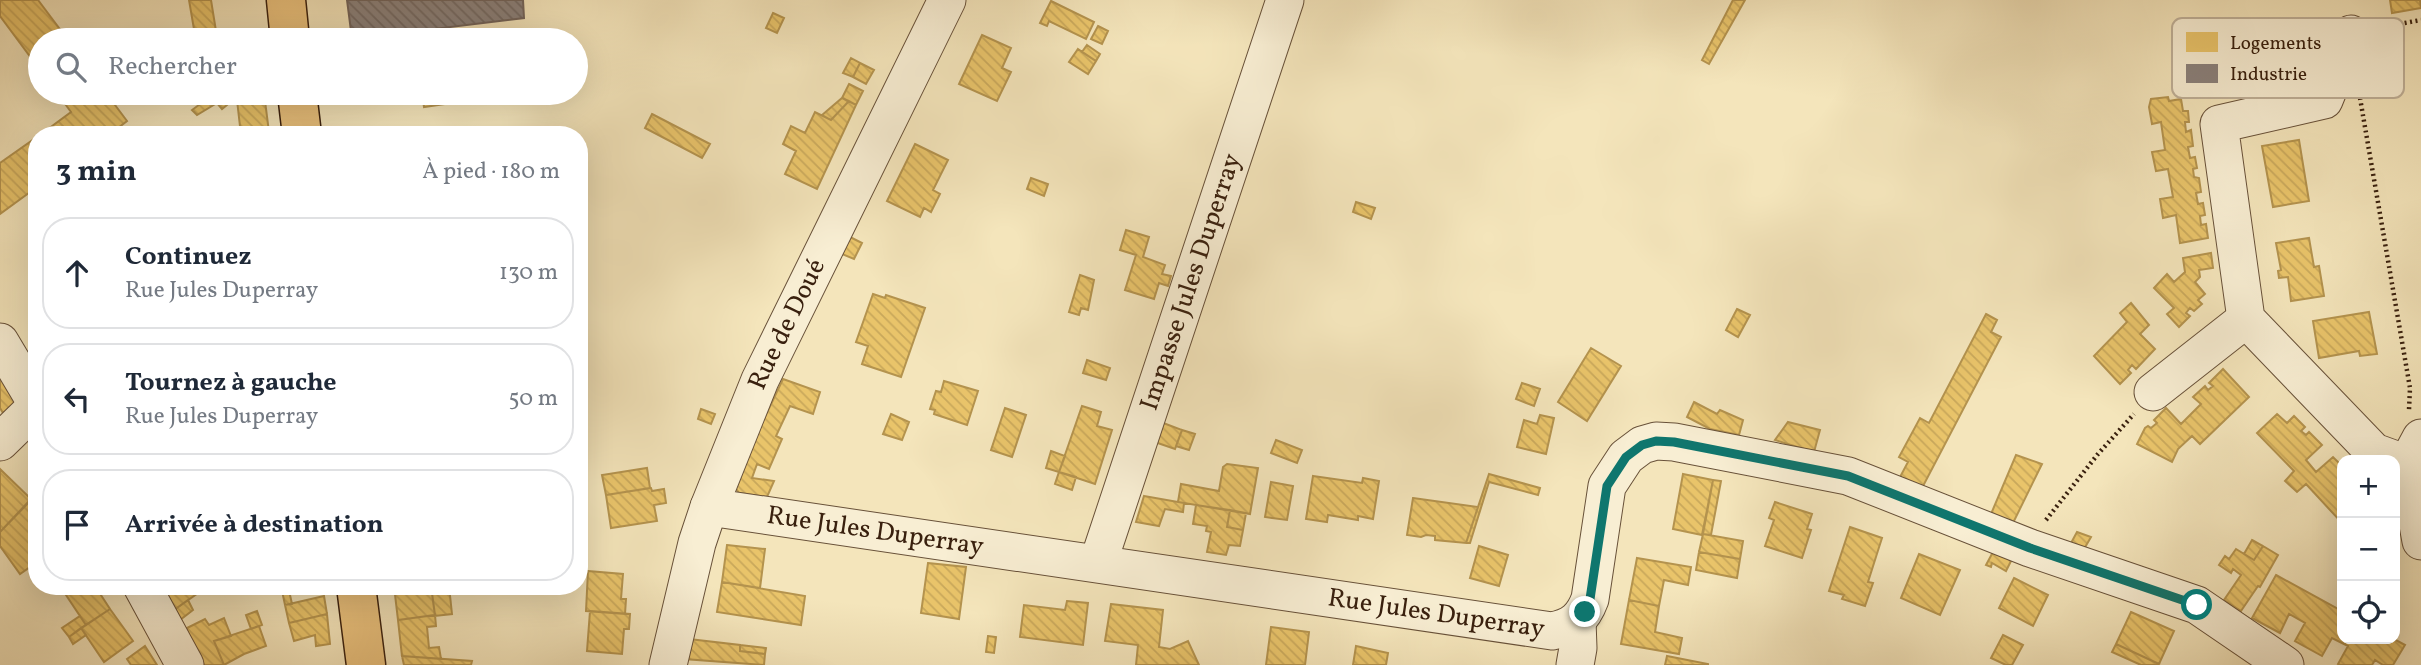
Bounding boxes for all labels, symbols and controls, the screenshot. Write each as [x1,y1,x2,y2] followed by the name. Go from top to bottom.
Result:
[2172,18,2404,98] legend
[28,28,588,105] search box
[2230,31,2321,57] text: Logements
[52,48,90,86] icon: search
[108,49,237,85] text: Rechercher
[2230,62,2307,88] text: Industrie
[1132,149,1251,415] street label: Impasse Jules Duperray
[56,151,137,193] text: 3 min
[422,156,560,188] text: À pied · 180 m
[125,239,251,275] text: Continuez
[740,253,835,395] street label: Rue de Doué
[58,254,96,292] icon: ahead
[499,257,558,289] text: 130 m
[125,275,318,307] text: Rue Jules Duperray
[125,365,337,401] text: Tournez à gauche
[58,380,96,418] icon: left
[509,383,558,415] text: 50 m
[125,401,318,433] text: Rue Jules Duperray
[2337,455,2400,644] map controls
[2337,455,2400,518] button: +
[764,498,986,565] street label: Rue Jules Duperray
[58,506,96,544] icon: arrive
[125,507,384,543] text: Arrivée à destination
[2337,518,2400,581] button: −
[1325,580,1547,648] street label: Rue Jules Duperray
[2337,581,2400,644] button: locate
[2181,589,2212,620] route start
[1569,596,1600,627] route end

